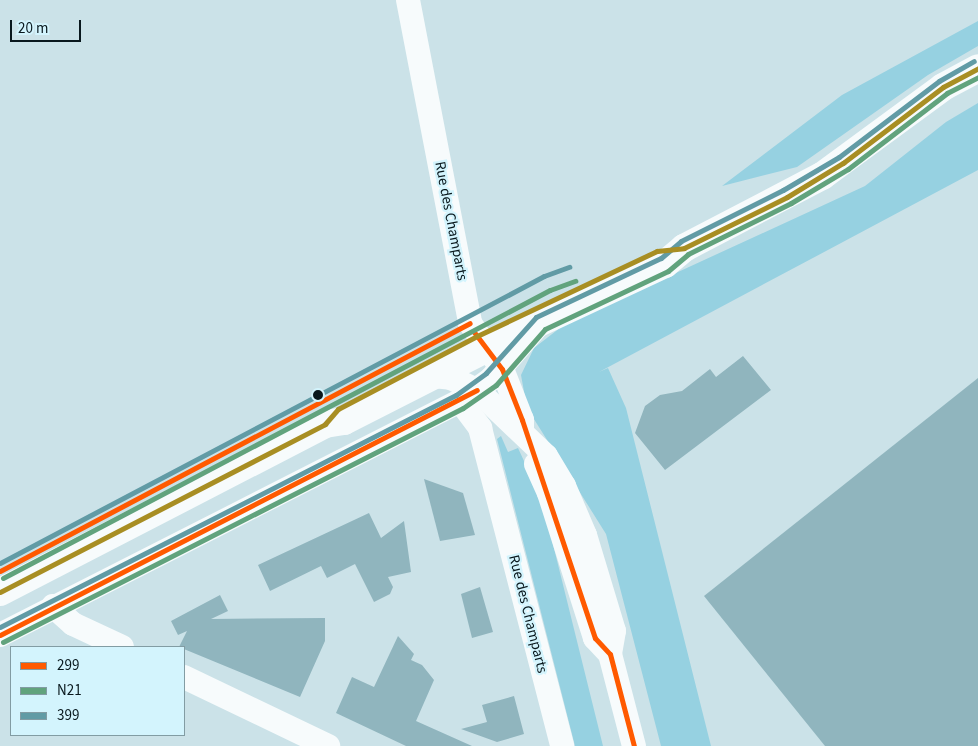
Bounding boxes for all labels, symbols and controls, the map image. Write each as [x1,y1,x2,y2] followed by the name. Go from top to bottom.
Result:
[12,10,84,42] scale bar
[18,18,48,39] text: 20 m
[431,160,471,282] street label: Rue des Champarts
[313,390,323,400] unlabelled marker
[505,553,551,675] street label: Rue des Champarts
[10,646,185,736] legend
[57,655,79,676] text: 299
[57,680,82,701] text: N21
[57,705,79,726] text: 399

